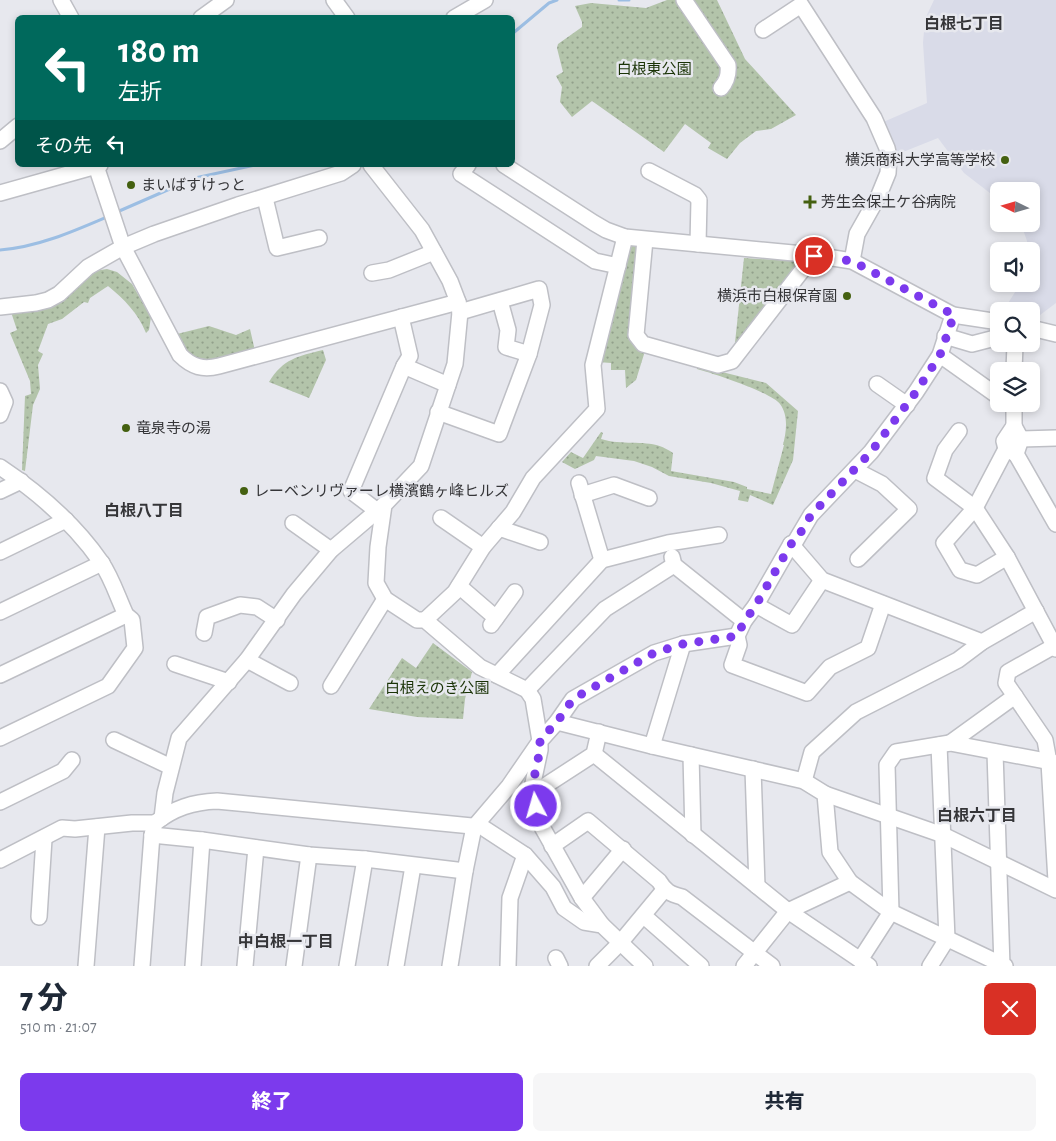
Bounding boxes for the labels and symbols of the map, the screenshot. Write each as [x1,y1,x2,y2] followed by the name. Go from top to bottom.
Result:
[924,15,1004,32] district label: 白根七丁目
[616,61,692,77] park label: 白根東公園
[845,152,995,168] place label: 横浜商科大学高等学校
[999,154,1011,166] marker: 横浜商科大学高等学校
[141,177,246,193] place label: まいばすけっと
[125,179,137,191] marker: まいばすけっと
[990,182,1040,232] north arrow
[821,194,956,210] place label: 芳生会保土ケ谷病院
[803,195,817,209] marker: 芳生会保土ケ谷病院
[793,235,835,277] pin
[717,288,837,304] place label: 横浜市白根保育園
[841,290,853,302] marker: 横浜市白根保育園
[136,420,211,436] place label: 竜泉寺の湯
[120,422,132,434] marker: 竜泉寺の湯
[254,482,509,499] place label: レーベンリヴァーレ横濱鶴ヶ峰ヒルズ
[238,485,250,497] marker: レーベンリヴァーレ横濱鶴ヶ峰ヒルズ
[104,502,184,519] district label: 白根八丁目
[385,680,489,696] park label: 白根えのき公園
[509,779,561,831] position arrow
[937,807,1017,824] district label: 白根六丁目
[238,933,334,950] district label: 中白根一丁目

